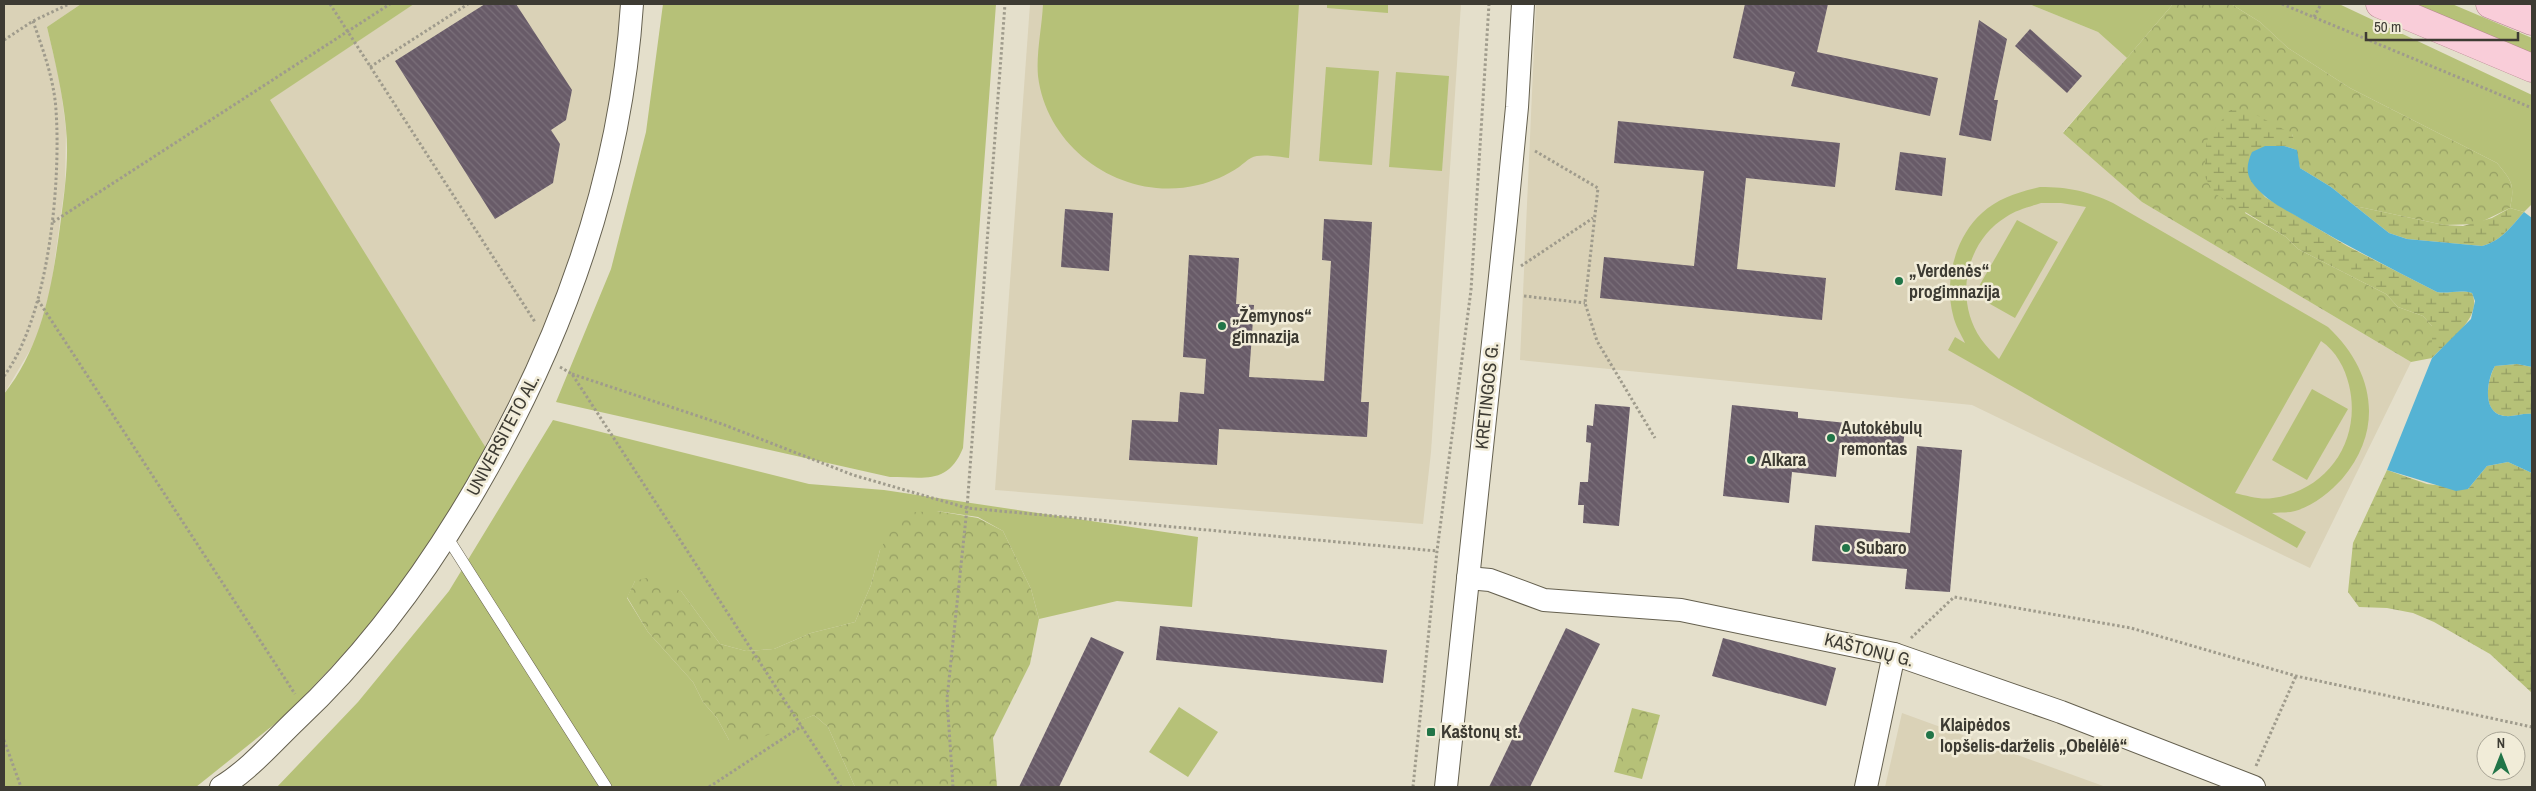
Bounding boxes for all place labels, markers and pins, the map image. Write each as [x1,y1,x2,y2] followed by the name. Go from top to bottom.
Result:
[1909,258,2001,304] place label: „Verdenės“ progimnazija
[1893,275,1905,287] marker: „Verdenės“ progimnazija
[1232,303,1312,349] place label: „Žemynos“ gimnazija
[1216,320,1228,332] marker: „Žemynos“ gimnazija
[1841,415,1922,461] place label: Autokėbulų remontas
[1825,432,1837,444] marker: Autokėbulų remontas
[1761,447,1807,472] place label: Alkara
[1745,454,1757,466] marker: Alkara
[1856,535,1907,560] place label: Subaro
[1840,542,1852,554] marker: Subaro
[1940,712,2127,758] place label: Klaipėdos lopšelis-darželis „Obelėlė“
[1441,719,1521,744] place label: Kaštonų st.
[1425,726,1437,738] marker: Kaštonų st.
[1924,729,1936,741] marker: Klaipėdos lopšelis-darželis „Obelėlė“

